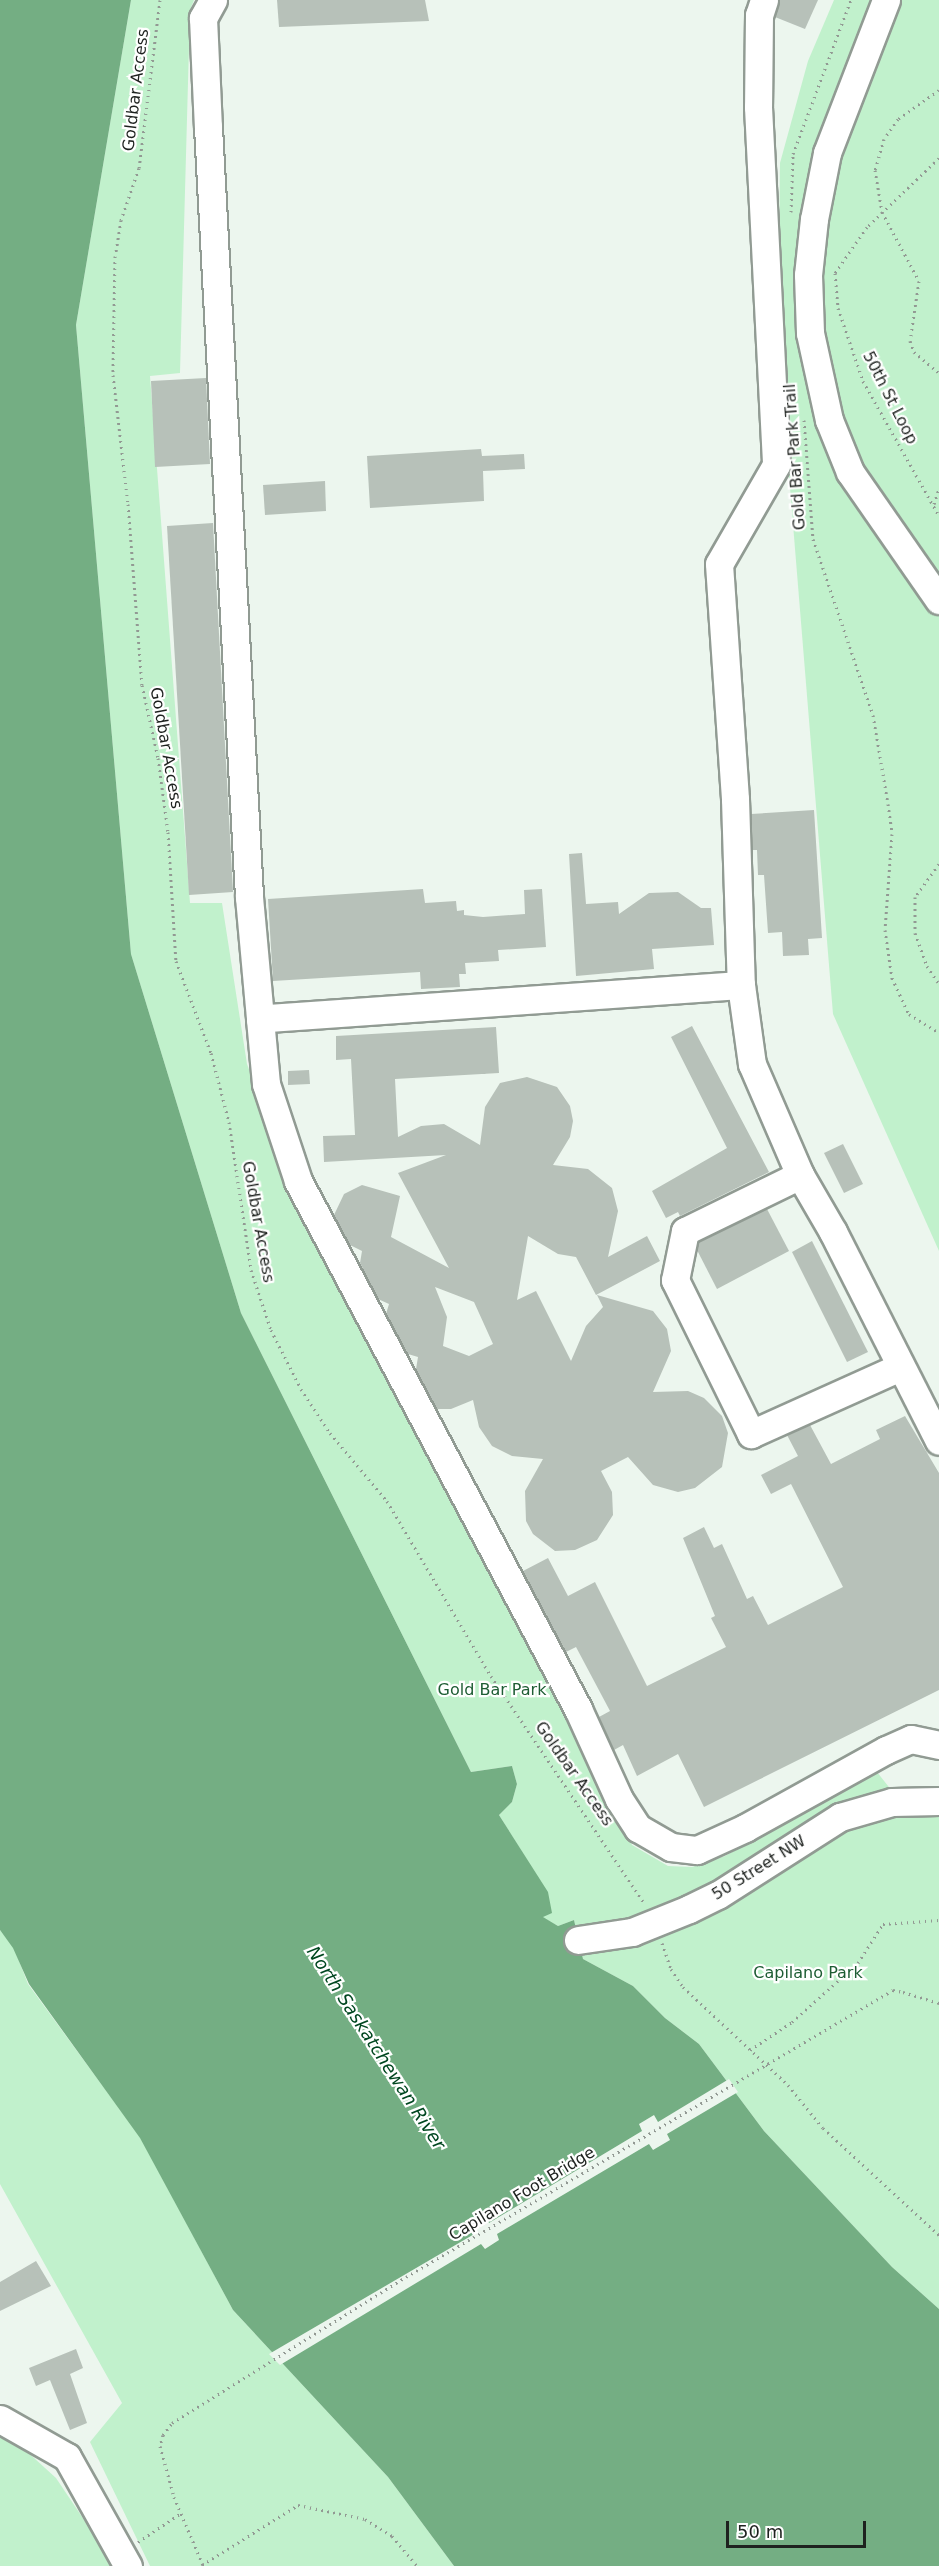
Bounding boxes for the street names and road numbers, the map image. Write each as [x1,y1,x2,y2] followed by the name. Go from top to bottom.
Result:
[119,28,153,152] street label: Goldbar Access
[858,348,922,448] street label: 50th St Loop
[780,383,810,531] street label: Gold Bar Park Trail
[146,686,186,810] street label: Goldbar Access
[238,1160,278,1284] street label: Goldbar Access
[531,1718,617,1830] street label: Goldbar Access
[709,1832,809,1904] street label: 50 Street NW
[446,2143,598,2245] street label: Capilano Foot Bridge

